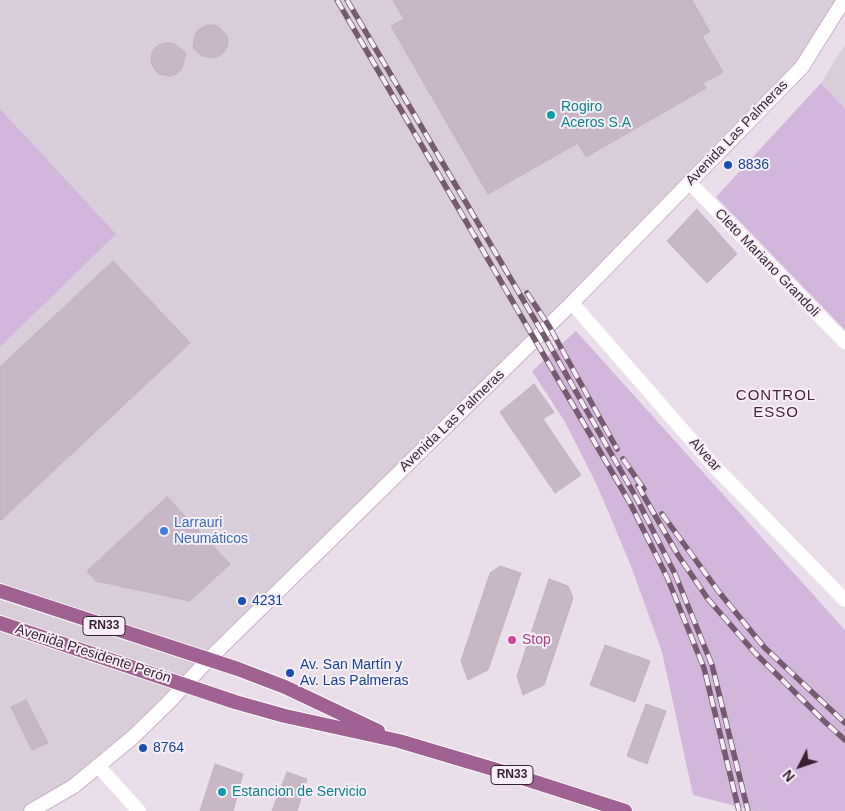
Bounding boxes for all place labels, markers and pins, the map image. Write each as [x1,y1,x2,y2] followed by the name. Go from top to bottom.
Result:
[561,99,631,132] place label: Rogiro Aceros S.A
[545,109,557,121] marker: Rogiro Aceros S.A
[738,157,769,173] place label: 8836
[722,159,734,171] marker: 8836
[174,515,248,548] place label: Larrauri Neumáticos
[158,525,170,537] marker: Larrauri Neumáticos
[252,593,283,609] place label: 4231
[236,595,248,607] marker: 4231
[522,632,551,648] place label: Stop
[506,634,518,646] marker: Stop
[300,657,408,690] place label: Av. San Martín y Av. Las Palmeras
[284,667,296,679] marker: Av. San Martín y Av. Las Palmeras
[153,740,184,756] place label: 8764
[137,742,149,754] marker: 8764
[232,784,367,800] place label: Estancion de Servicio
[216,786,228,798] marker: Estancion de Servicio

